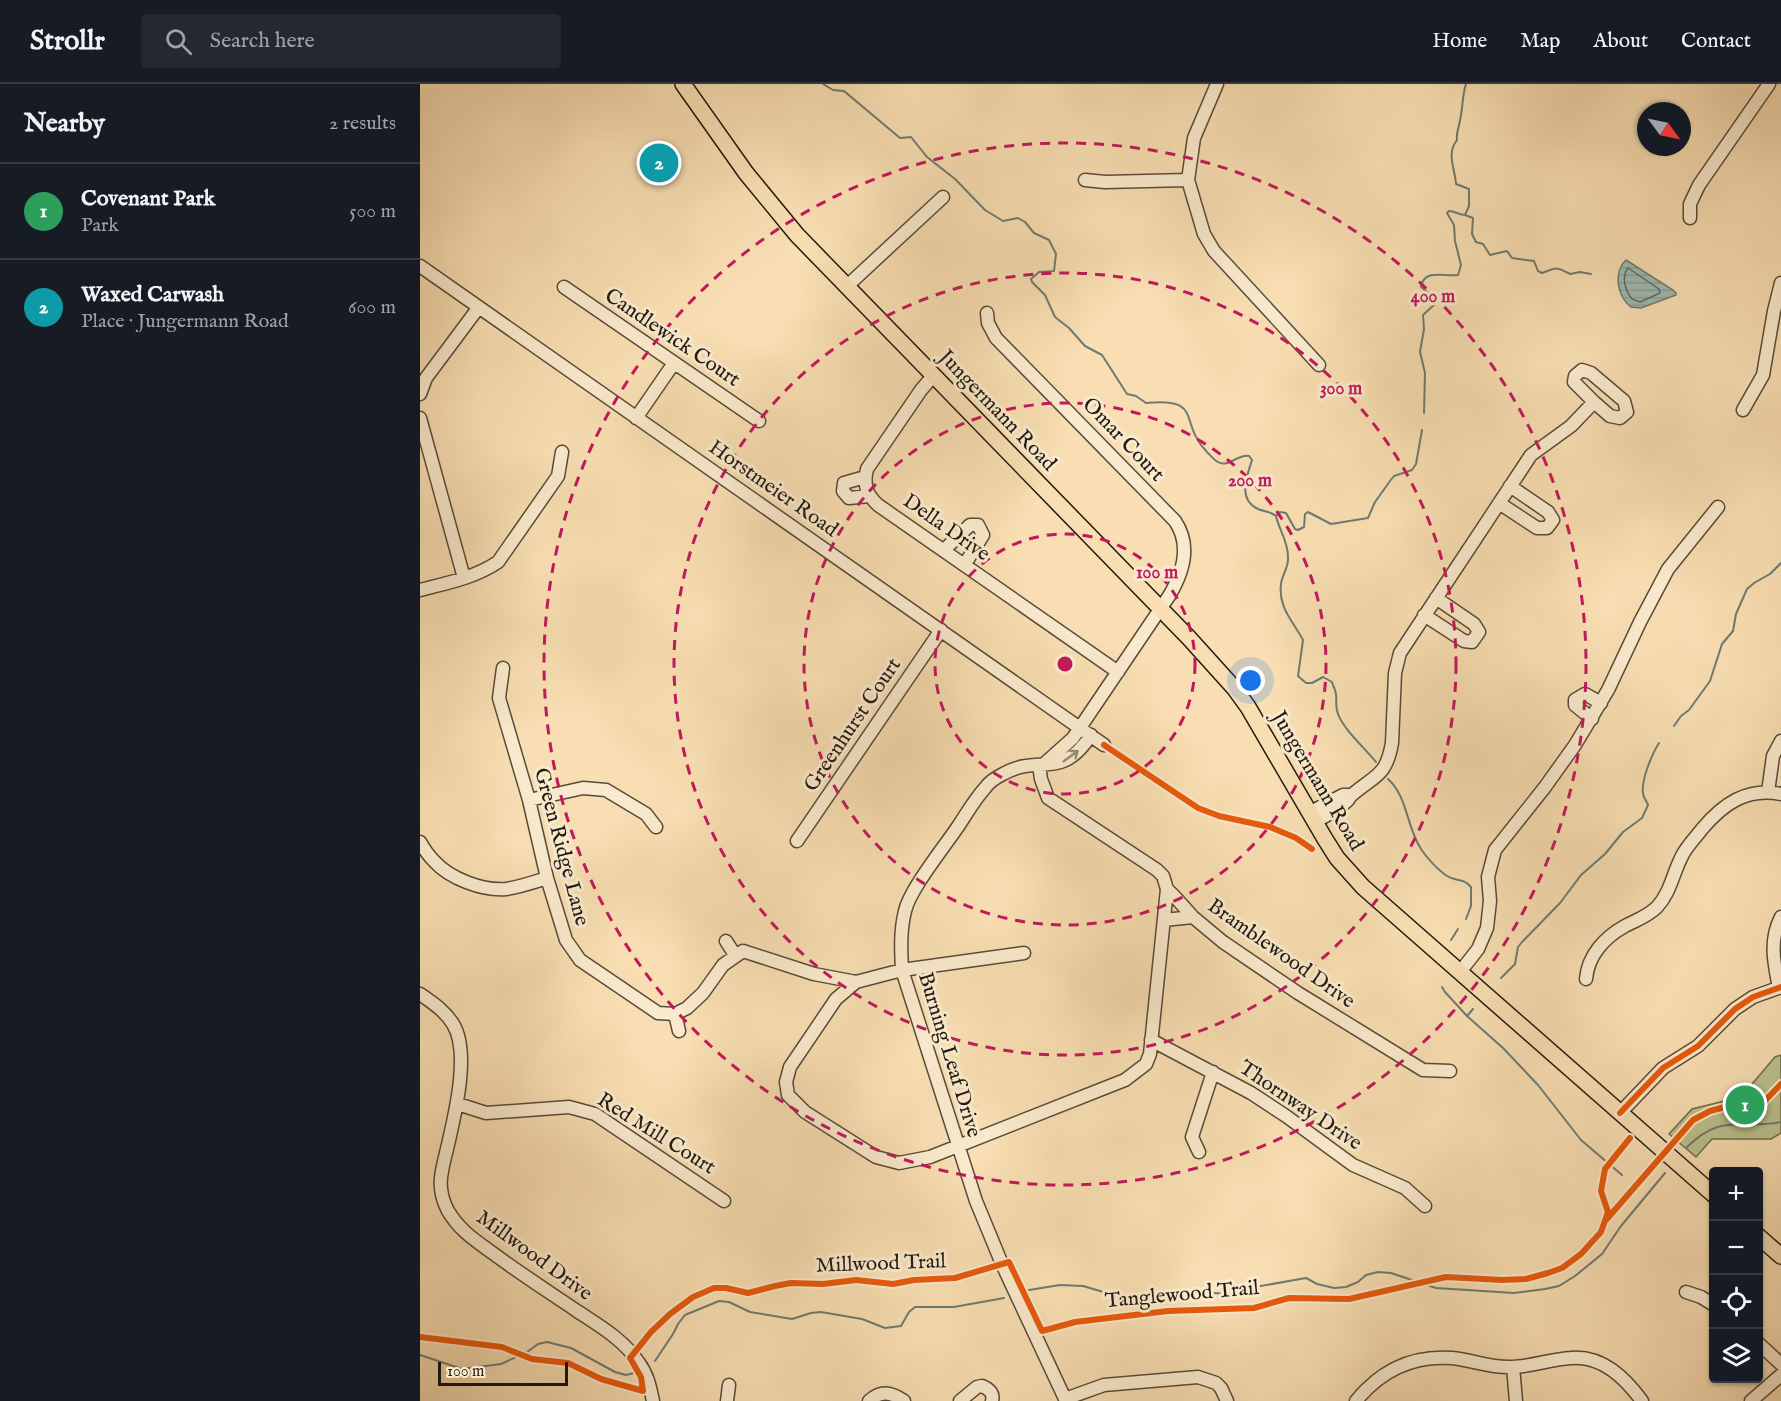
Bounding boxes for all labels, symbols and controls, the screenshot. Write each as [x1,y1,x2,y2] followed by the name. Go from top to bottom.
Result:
[141,14,561,68] search box
[30,24,105,59] text: Strollr
[162,25,195,58] icon: search
[210,27,315,55] text: Search here
[1432,28,1487,55] text: Home
[1520,28,1560,55] text: Map
[1593,28,1648,55] text: About
[1681,28,1751,55] text: Contact
[1637,102,1691,156] north arrow
[24,107,105,140] text: Nearby
[329,111,396,136] text: 2 results
[640,140,678,185] pin: 2
[81,185,215,213] text: Covenant Park
[40,199,47,224] text: 1
[349,199,396,224] text: 500 m
[81,213,119,238] text: Park
[81,281,224,309] text: Waxed Carwash
[599,283,745,393] street label: Candlewick Court
[1411,286,1455,309] text: 400 m
[39,295,48,320] text: 2
[348,295,396,320] text: 600 m
[81,309,289,334] text: Place · Jungermann Road
[931,343,1062,478] street label: Jungermann Road
[1320,378,1362,401] text: 300 m
[1076,392,1170,488] street label: Omar Court
[703,434,844,544] street label: Horstmeier Road
[1228,470,1272,493] text: 200 m
[897,488,995,568] street label: Della Drive
[1136,562,1178,585] text: 100 m
[798,653,908,797] street label: Greenhurst Court
[1055,654,1075,674] centre of rings
[1236,666,1265,695] your location
[1264,704,1370,857] street label: Jungermann Road
[1063,750,1079,762] one-way arrow
[527,765,595,929] street label: Green Ridge Lane
[1202,893,1360,1015] street label: Bramblewood Drive
[911,969,987,1141] street label: Burning Leaf Drive
[1233,1055,1367,1157] street label: Thornway Drive
[1726,1082,1764,1128] pin: 1
[592,1087,720,1181] street label: Red Mill Court
[1709,1167,1763,1383] map controls
[1709,1167,1763,1221] button: +
[470,1205,598,1308] street label: Millwood Drive
[1709,1221,1763,1275] button: −
[815,1248,947,1280] street label: Millwood Trail
[1104,1275,1260,1315] street label: Tanglewood Trail
[1709,1275,1763,1329] button: locate
[1709,1329,1763,1383] button: layers
[438,1359,568,1386] scale bar
[447,1362,484,1382] text: 100 m

